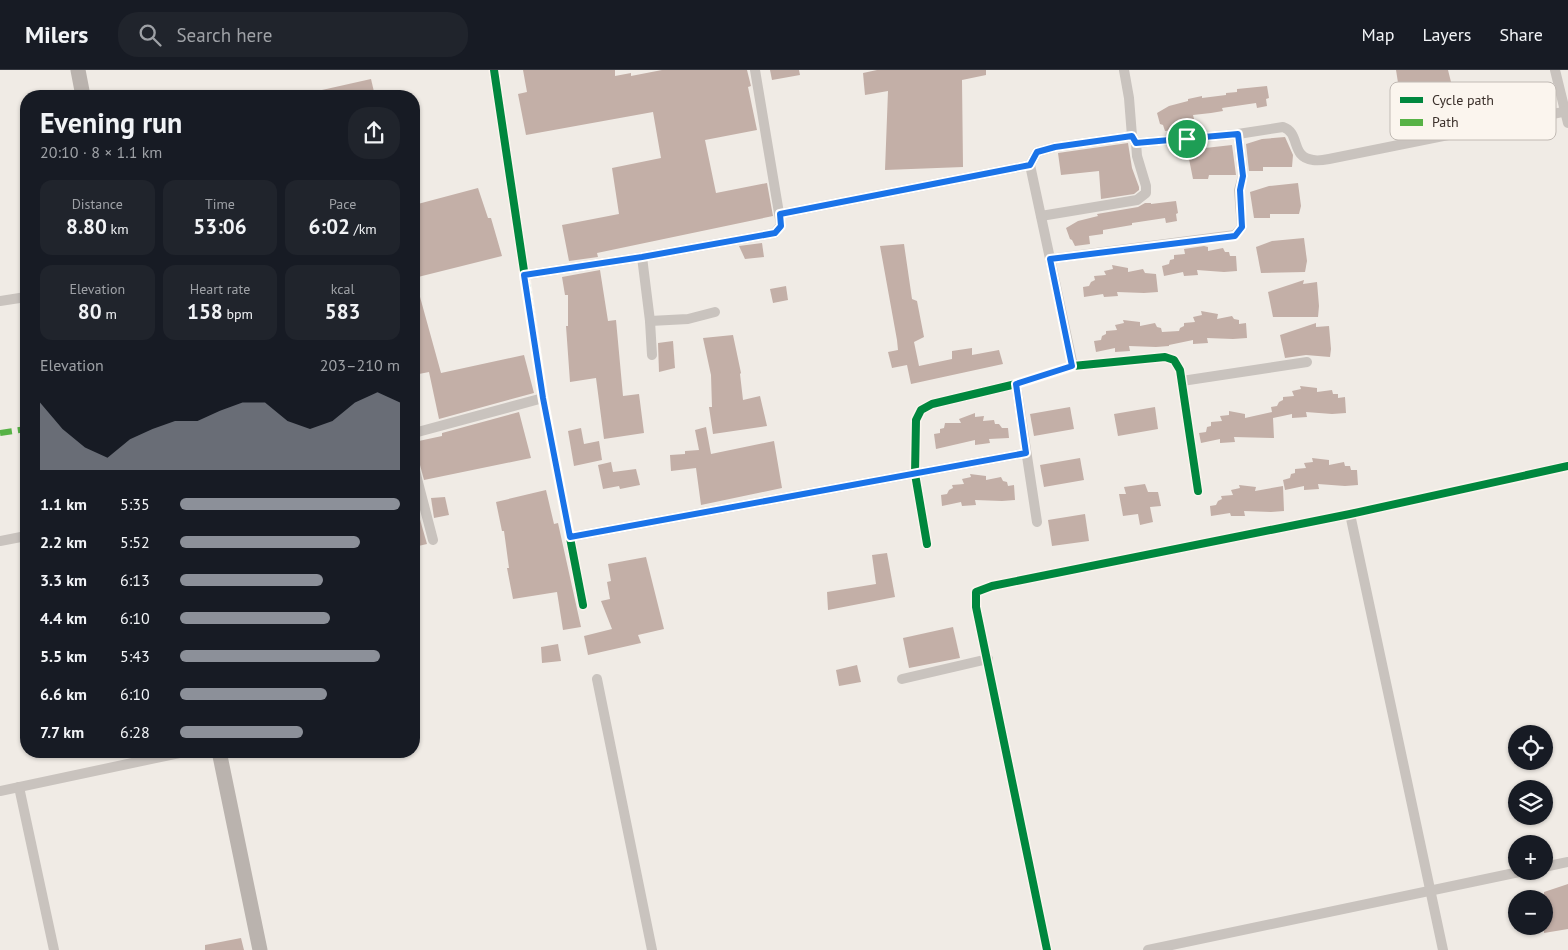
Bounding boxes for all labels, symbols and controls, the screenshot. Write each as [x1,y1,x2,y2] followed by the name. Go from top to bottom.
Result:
[118,12,468,57] search box
[25,19,88,50] text: Milers
[136,21,164,49] icon: search
[176,23,272,47] text: Search here
[1362,23,1394,46] text: Map
[1422,23,1471,46] text: Layers
[1499,23,1543,46] text: Share
[1390,82,1556,140] legend
[1432,91,1494,109] text: Cycle path
[40,104,182,141] text: Evening run
[348,107,400,159] button: share
[1432,113,1459,131] text: Path
[1166,118,1208,160] pin
[1173,125,1201,153] icon: arrive
[40,142,162,162] text: 20:10 · 8 × 1.1 km
[72,195,123,213] text: Distance
[205,195,235,213] text: Time
[329,195,356,213] text: Pace
[66,213,107,240] text: 8.80
[193,213,247,240] text: 53:06
[309,213,350,240] text: 6:02
[107,220,129,238] text: km
[350,220,377,238] text: /km
[69,280,125,298] text: Elevation
[190,280,250,298] text: Heart rate
[331,280,355,298] text: kcal
[78,298,102,325] text: 80
[187,298,223,325] text: 158
[325,298,361,325] text: 583
[102,305,117,323] text: m
[223,305,253,323] text: bpm
[40,355,104,375] text: Elevation
[320,355,400,375] text: 203–210 m
[40,494,87,514] text: 1.1 km
[120,494,150,514] text: 5:35
[40,532,87,552] text: 2.2 km
[120,532,150,552] text: 5:52
[40,570,87,590] text: 3.3 km
[120,570,150,590] text: 6:13
[40,608,87,628] text: 4.4 km
[120,608,150,628] text: 6:10
[40,646,87,666] text: 5.5 km
[120,646,150,666] text: 5:43
[40,684,87,704] text: 6.6 km
[120,684,150,704] text: 6:10
[40,722,84,742] text: 7.7 km
[120,722,150,742] text: 6:28
[1508,725,1553,935] map controls
[1508,725,1553,770] button: locate
[1508,780,1553,825] button: layers
[1508,835,1553,880] button: +
[1508,890,1553,935] button: −

